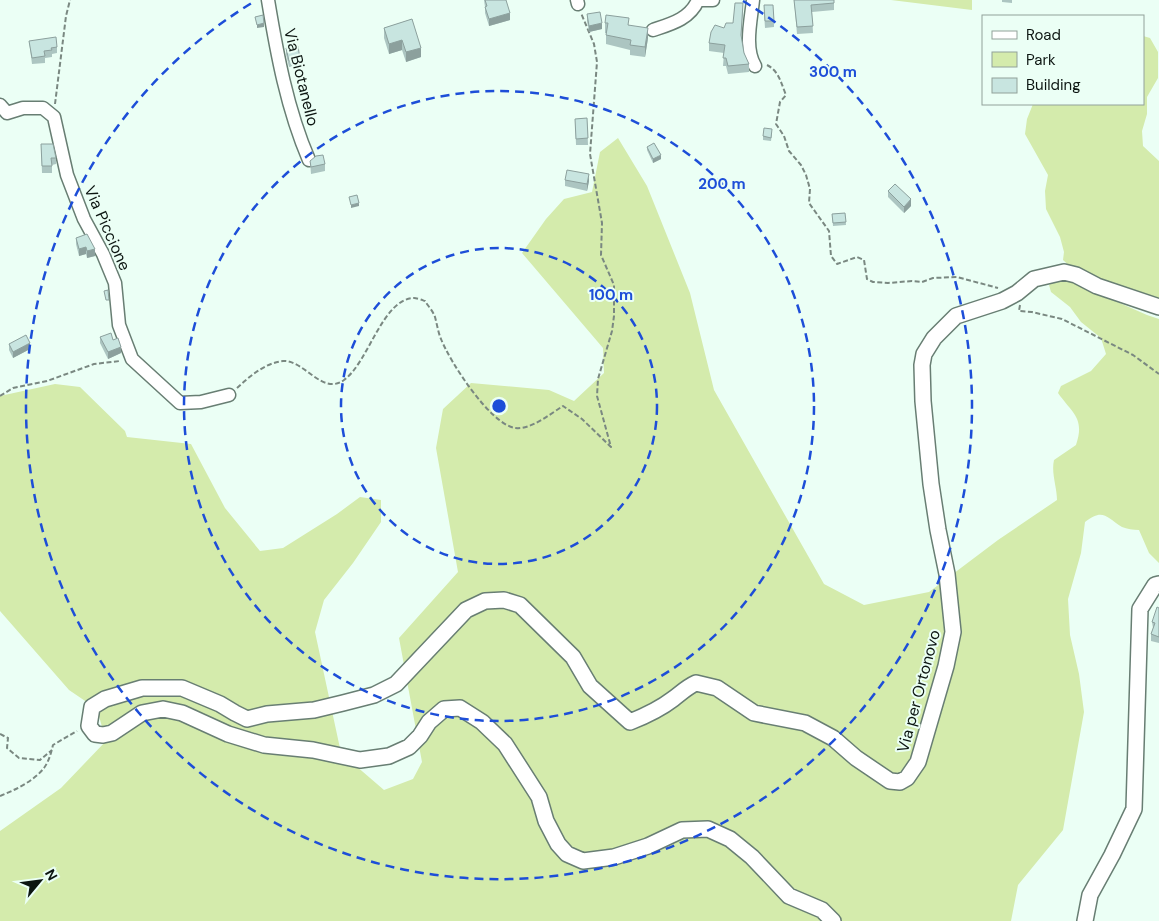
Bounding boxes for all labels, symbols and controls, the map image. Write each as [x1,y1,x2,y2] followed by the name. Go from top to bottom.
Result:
[982,15,1144,105] legend
[1026,25,1061,45] text: Road
[279,26,324,128] street label: Via Biotanello
[1026,50,1056,70] text: Park
[809,62,857,82] text: 300 m
[1026,75,1081,95] text: Building
[698,174,746,194] text: 200 m
[80,183,136,274] street label: Via Piccione
[589,285,633,305] text: 100 m
[490,397,508,415] centre of rings
[892,627,945,755] street label: Via per Ortonovo
[15,856,65,906] north arrow
[41,866,62,884] text: N

